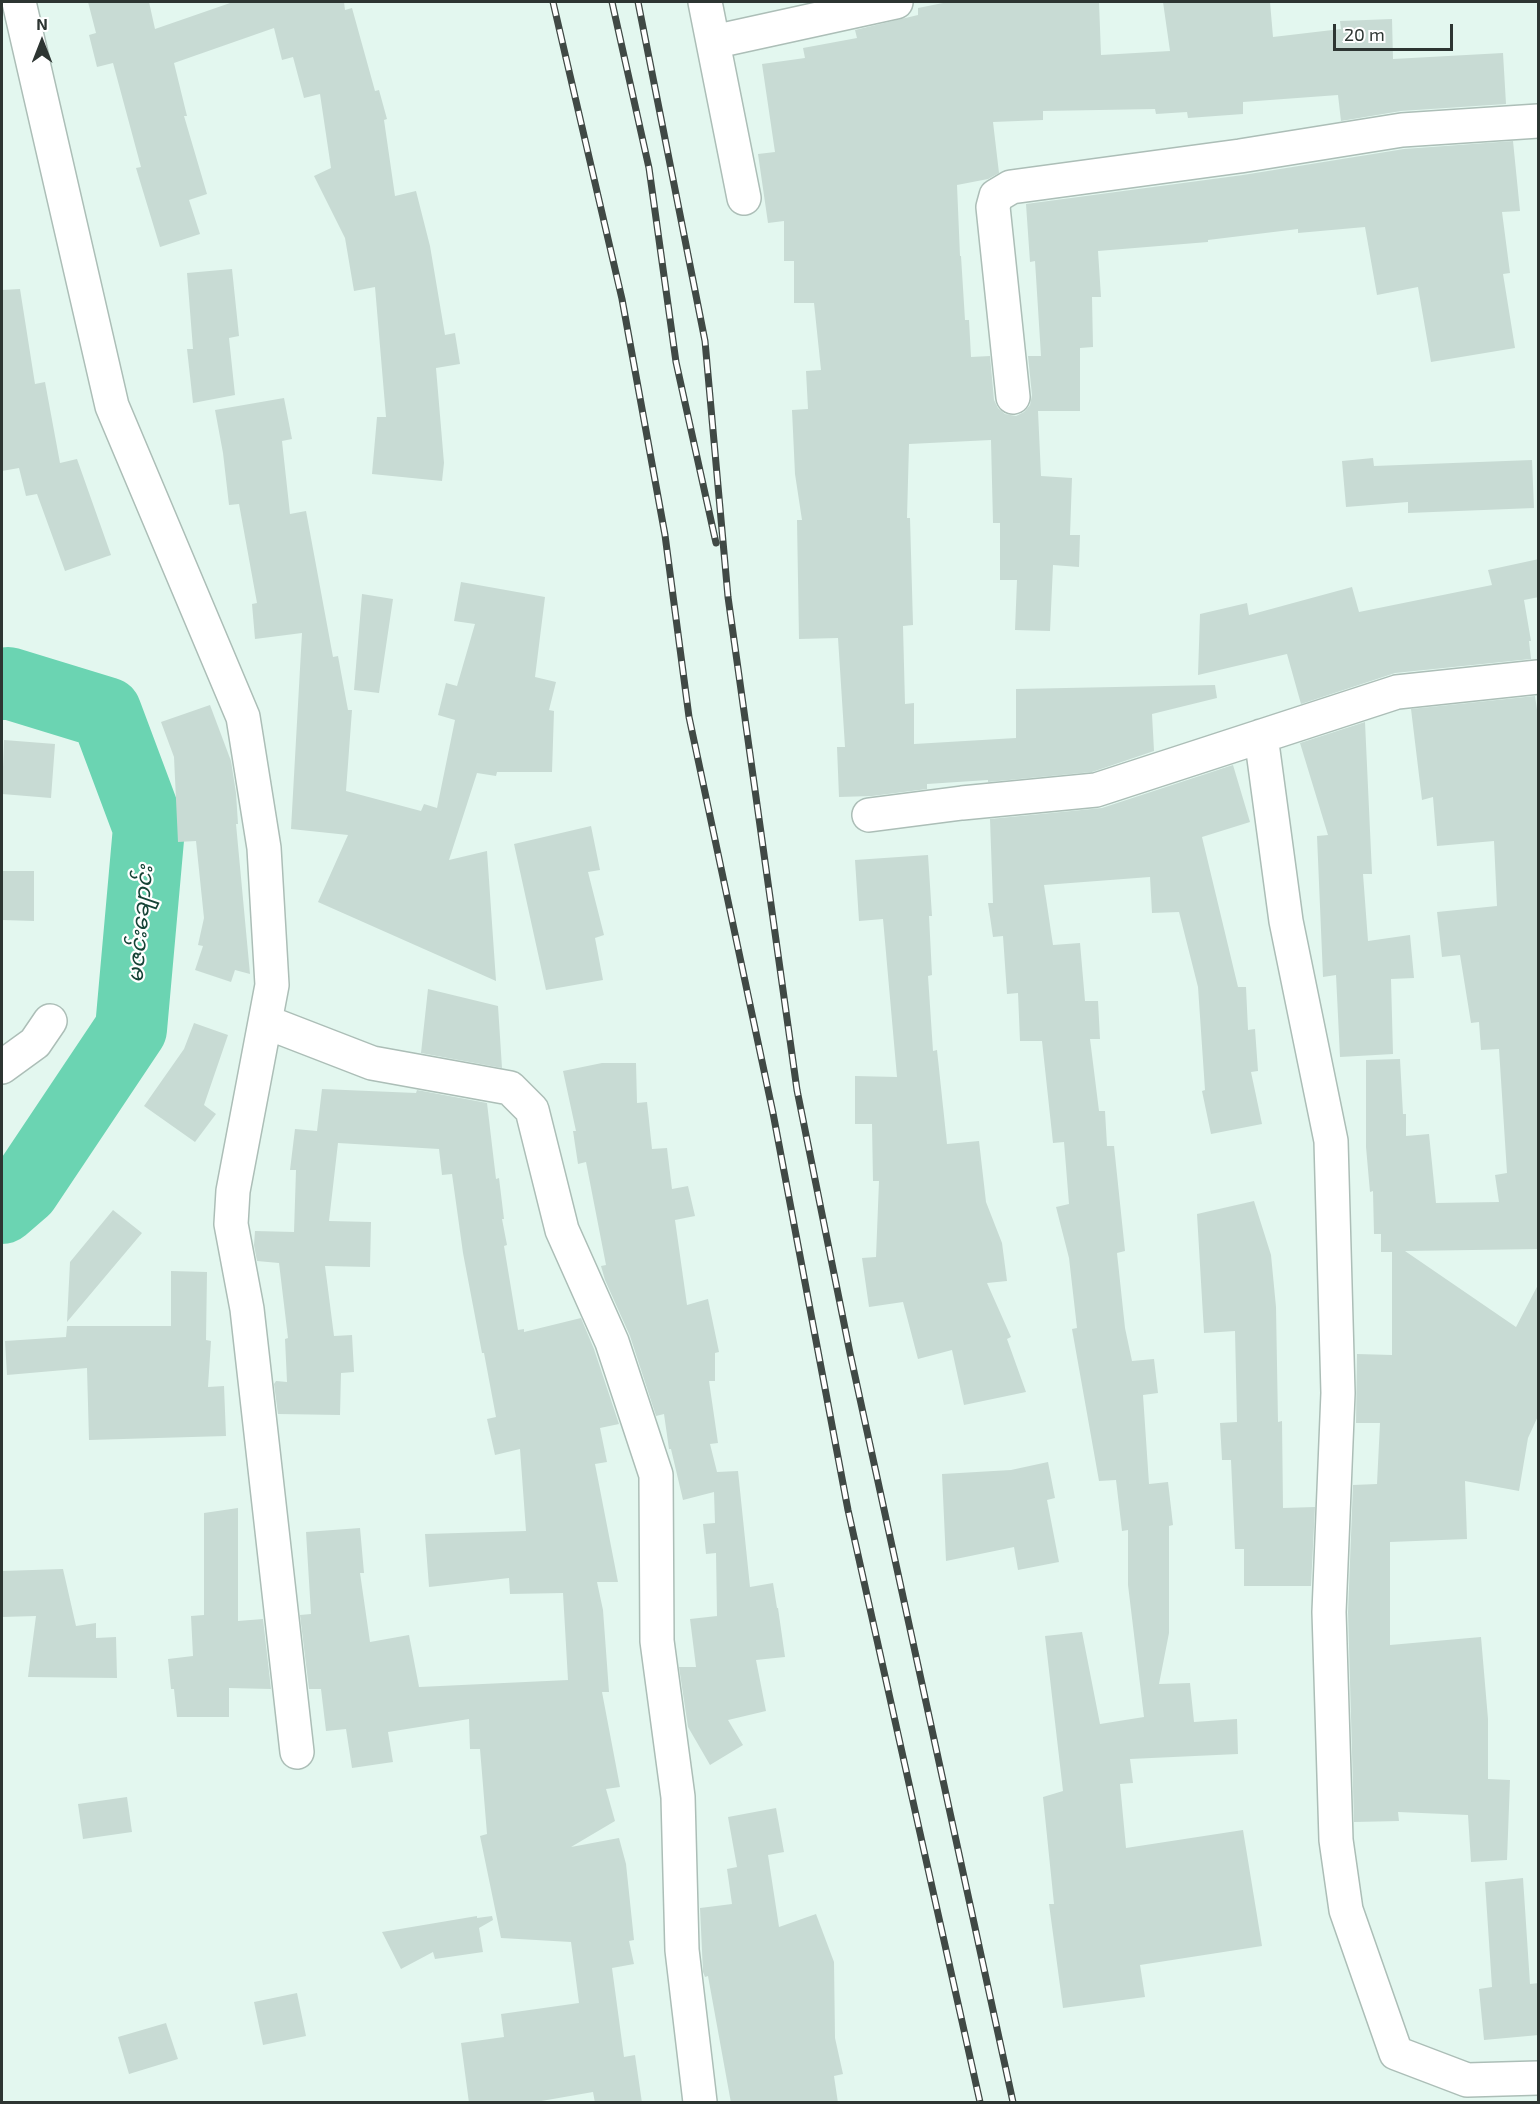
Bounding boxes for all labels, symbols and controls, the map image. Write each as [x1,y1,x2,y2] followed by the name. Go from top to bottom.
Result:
[12,12,72,72] north arrow
[1336,12,1456,50] scale bar
[36,14,48,33] text: N
[1344,23,1385,45] text: 20 m
[122,864,158,984] water label: မဇင်းချောင်း

